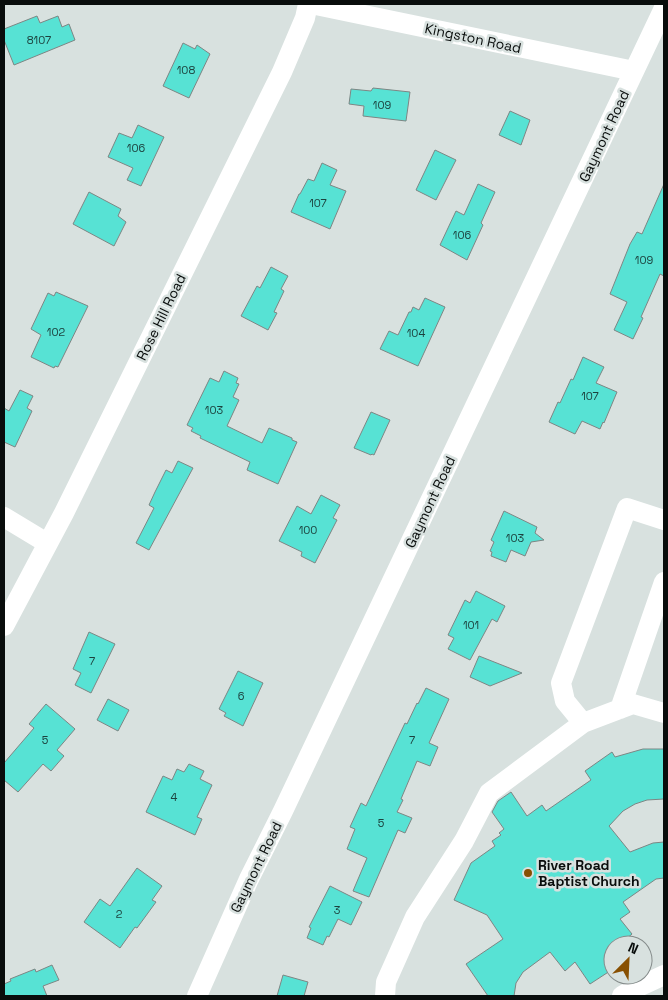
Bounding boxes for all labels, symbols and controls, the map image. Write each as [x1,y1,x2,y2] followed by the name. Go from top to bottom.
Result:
[423,19,523,57] street label: Kingston Road
[27,33,51,47] house number: 8107
[177,63,195,77] house number: 108
[575,87,633,185] street label: Gaymont Road
[373,98,391,112] house number: 109
[127,141,145,155] house number: 106
[309,196,327,210] house number: 107
[453,228,471,242] house number: 106
[635,253,653,267] house number: 109
[132,271,190,363] street label: Rose Hill Road
[47,325,66,339] house number: 102
[407,326,425,340] house number: 104
[581,389,599,403] house number: 107
[205,403,224,417] house number: 103
[401,453,459,551] street label: Gaymont Road
[299,523,317,537] house number: 100
[506,531,525,545] house number: 103
[463,618,479,632] house number: 101
[89,654,95,668] house number: 7
[238,689,245,703] house number: 6
[42,733,49,747] house number: 5
[409,733,415,747] house number: 7
[171,790,178,804] house number: 4
[378,816,385,830] house number: 5
[226,818,286,916] street label: Gaymont Road
[538,856,640,890] place label: River Road Baptist Church
[522,867,534,879] marker: River Road Baptist Church
[334,903,341,917] house number: 3
[116,907,123,921] house number: 2
[603,935,653,985] north arrow
[625,938,641,958] text: N

